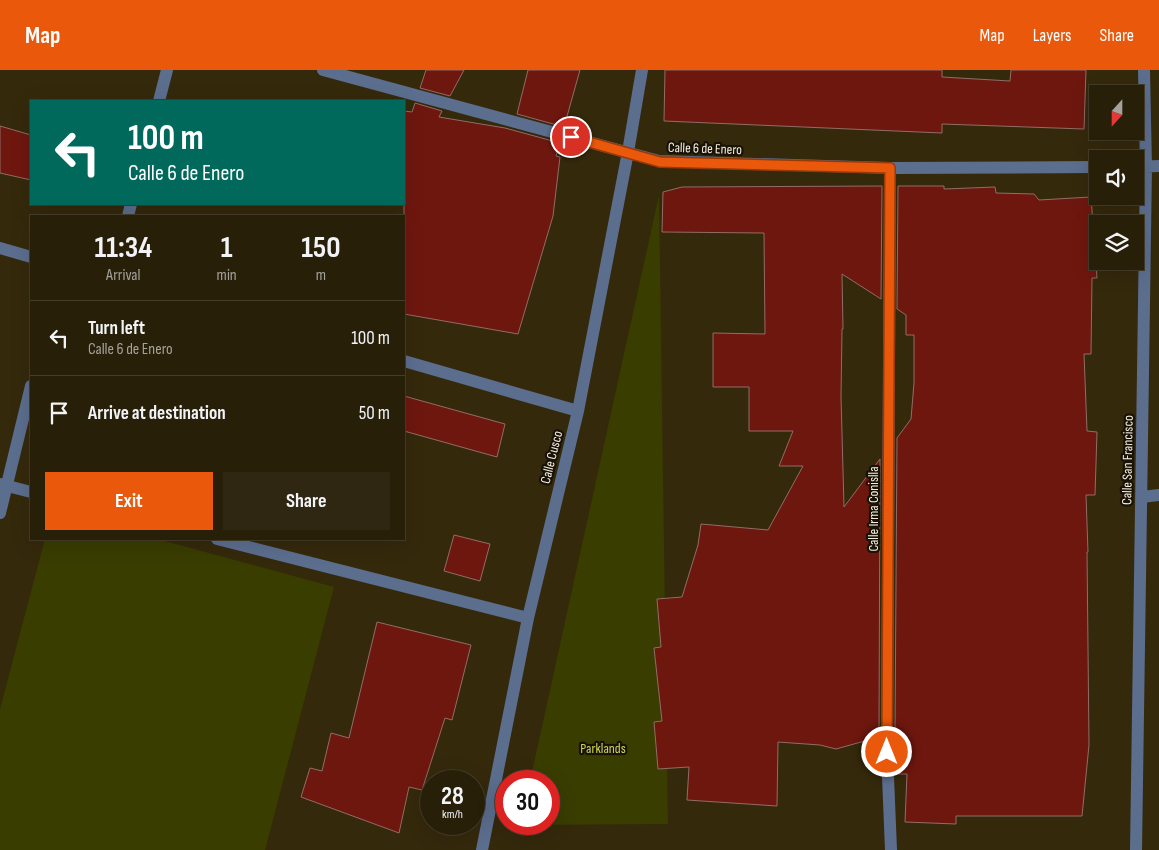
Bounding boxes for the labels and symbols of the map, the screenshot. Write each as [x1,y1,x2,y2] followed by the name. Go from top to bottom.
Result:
[1089,85,1144,140] north arrow
[550,116,592,158] pin
[668,139,742,158] street label: Calle 6 de Enero
[1118,415,1137,505] street label: Calle San Francisco
[537,429,566,485] street label: Calle Cusco
[865,466,882,552] street label: Calle Irma Conislla
[860,725,912,777] position arrow
[580,740,626,757] park label: Parklands
[495,770,560,835] speed limit sign: 30

